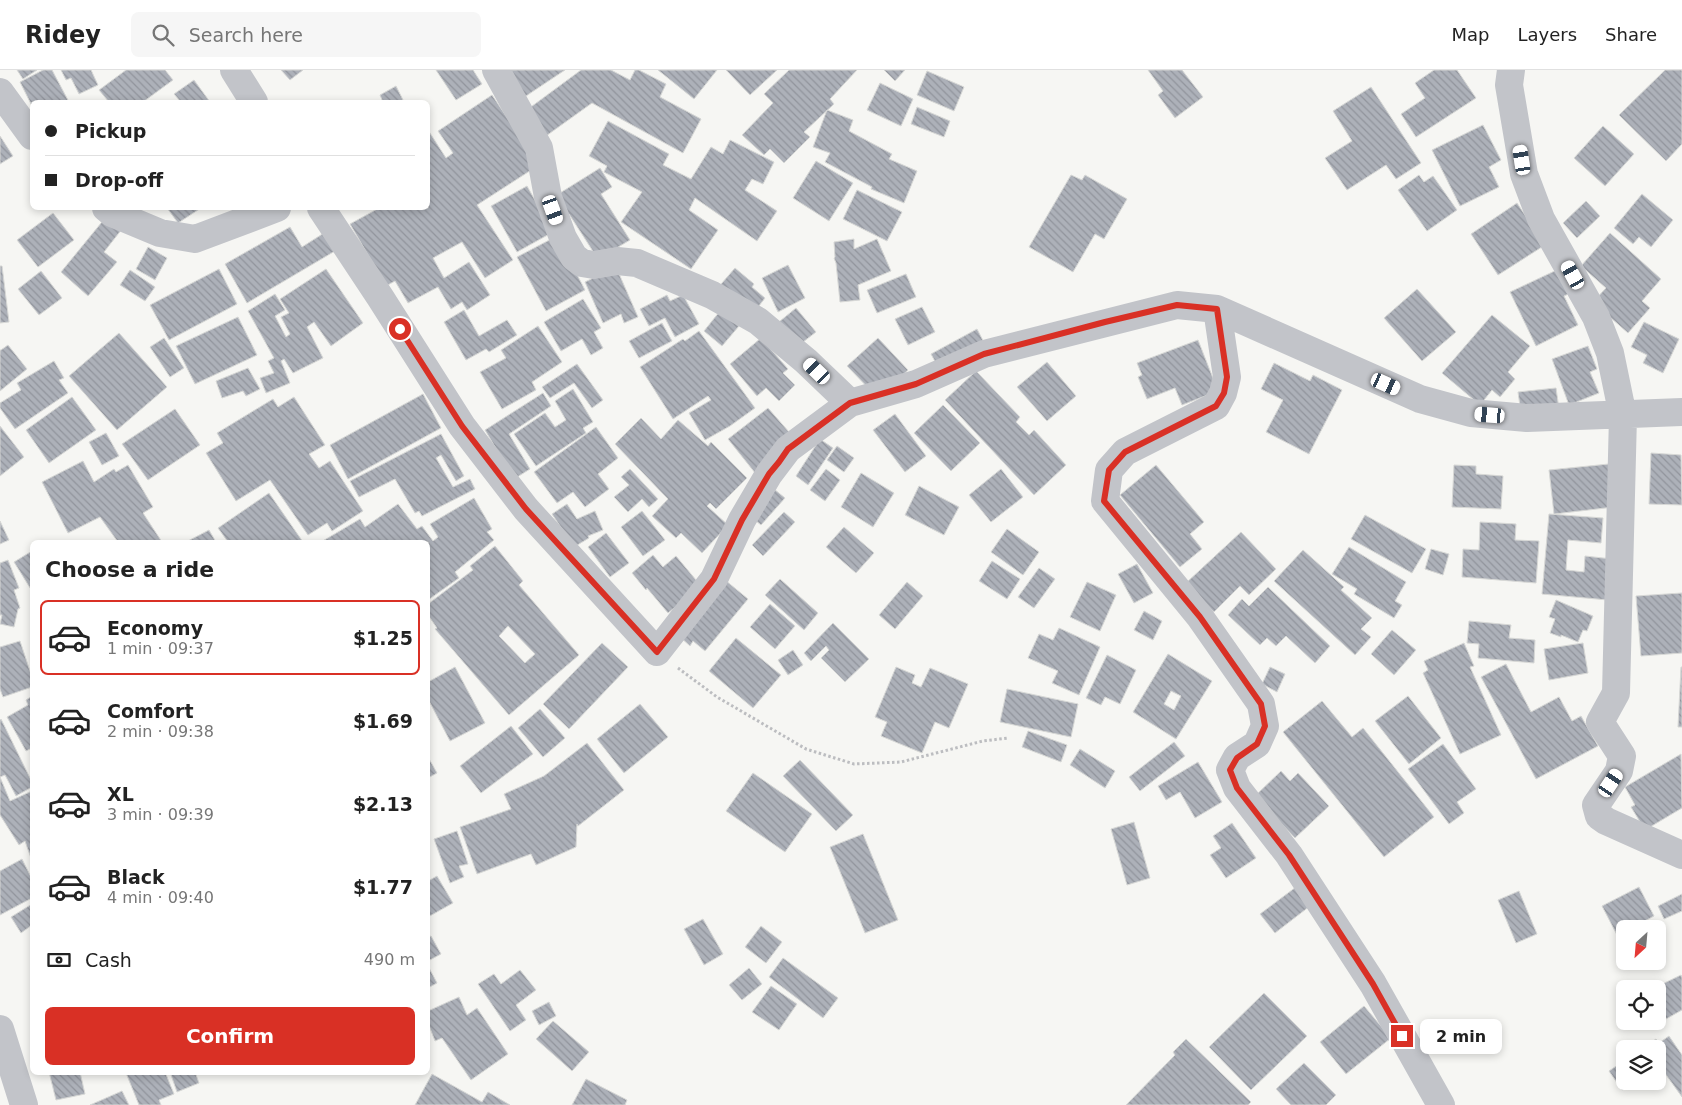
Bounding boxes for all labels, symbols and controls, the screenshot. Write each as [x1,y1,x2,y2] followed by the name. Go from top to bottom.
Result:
[131,12,481,57] search box
[25,21,101,49] text: Ridey
[149,21,177,49] icon: search
[189,24,303,46] text: Search here
[1451,24,1489,45] text: Map
[1517,24,1577,45] text: Layers
[1605,24,1657,45] text: Share
[75,120,146,142] text: Pickup
[1512,144,1531,176] car
[75,169,163,191] text: Drop-off
[540,193,565,227] car
[1559,258,1586,292] car
[389,318,411,340] route start
[800,355,833,387] car
[1369,371,1402,397] car
[1474,406,1505,424] car
[45,557,214,582] text: Choose a ride
[47,615,92,660] icon: car
[107,617,203,639] text: Economy
[353,627,413,649] text: $1.25
[107,639,214,658] text: 1 min · 09:37
[47,698,92,743] icon: car
[107,700,194,722] text: Comfort
[353,710,413,732] text: $1.69
[107,722,214,741] text: 2 min · 09:38
[1596,766,1625,800] car
[47,781,92,826] icon: car
[107,783,134,805] text: XL
[353,793,413,815] text: $2.13
[107,805,214,824] text: 3 min · 09:39
[47,864,92,909] icon: car
[107,866,165,888] text: Black
[353,876,413,898] text: $1.77
[107,888,214,907] text: 4 min · 09:40
[1616,920,1666,970] north arrow
[1616,920,1666,1090] map controls
[45,946,73,974] icon: cash
[85,949,132,971] text: Cash
[364,950,415,969] text: 490 m
[1616,980,1666,1030] button: locate
[45,1007,415,1065] button: Confirm
[1420,1018,1502,1054] callout: 2 min
[1391,1025,1413,1047] route end
[1436,1027,1486,1046] text: 2 min
[1616,1040,1666,1090] button: layers

